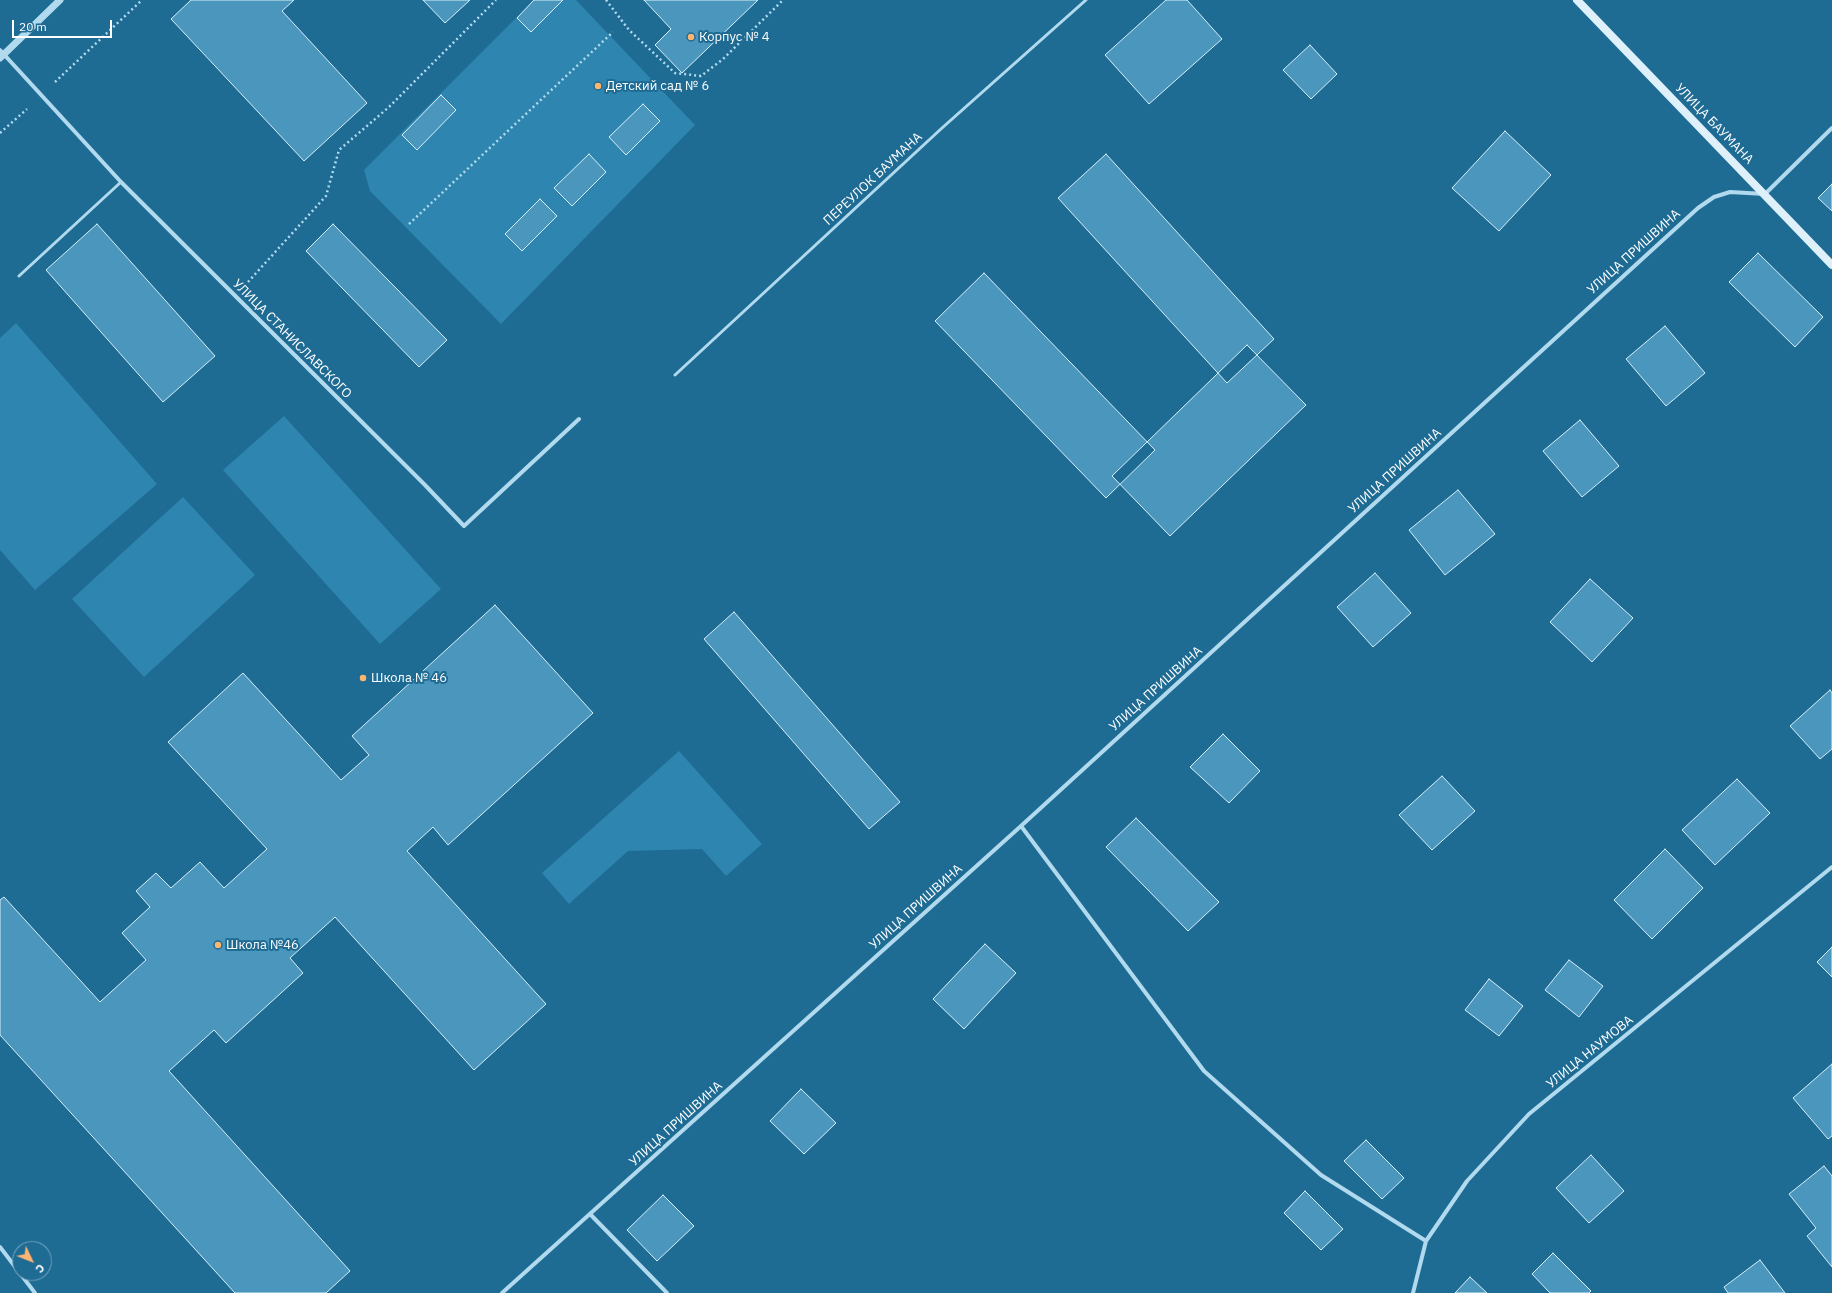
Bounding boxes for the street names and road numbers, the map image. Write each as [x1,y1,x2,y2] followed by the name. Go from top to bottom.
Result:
[1671,80,1757,168] street label: УЛИЦА БАУМАНА
[820,129,926,229] street label: ПЕРЕУЛОК БАУМАНА
[1584,206,1684,298] street label: УЛИЦА ПРИШВИНА
[229,276,355,402] street label: УЛИЦА СТАНИСЛАВСКОГО
[1345,425,1445,517] street label: УЛИЦА ПРИШВИНА
[1106,643,1206,735] street label: УЛИЦА ПРИШВИНА
[866,861,966,953] street label: УЛИЦА ПРИШВИНА
[1543,1012,1637,1092] street label: УЛИЦА НАУМОВА
[626,1078,726,1170] street label: УЛИЦА ПРИШВИНА

